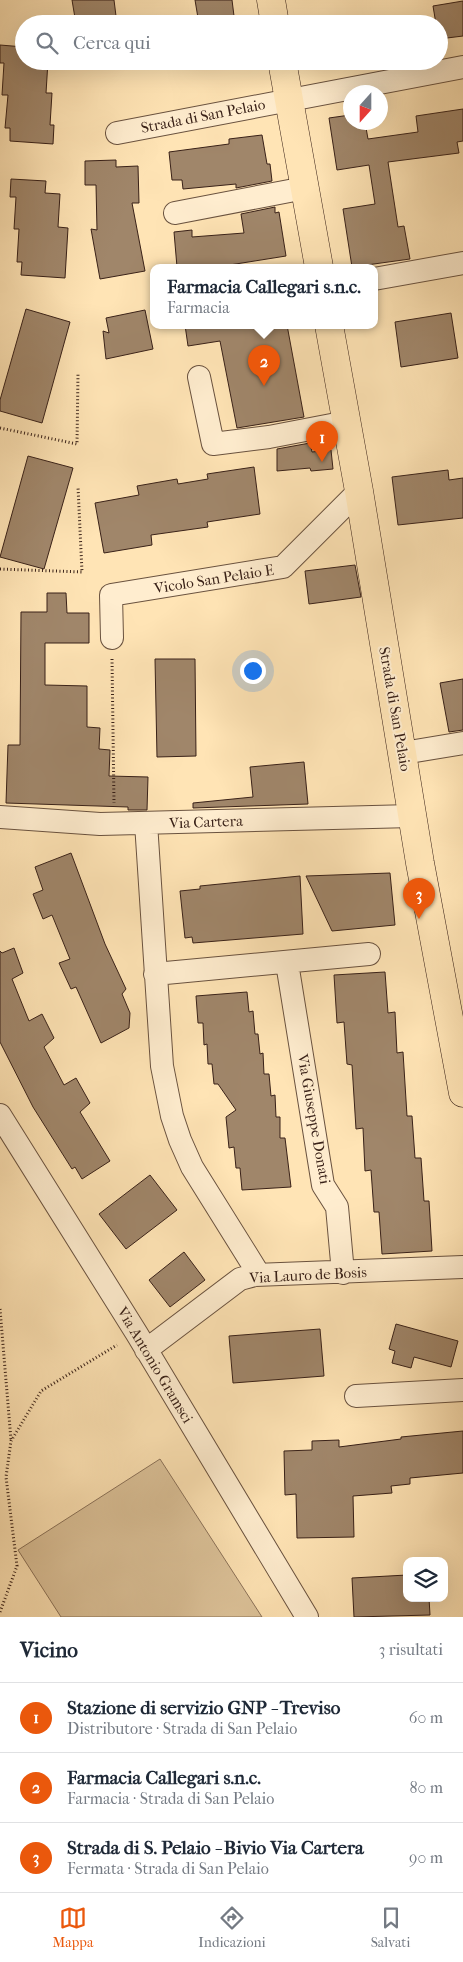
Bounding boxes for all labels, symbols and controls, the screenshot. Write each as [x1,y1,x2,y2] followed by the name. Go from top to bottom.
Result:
[15,15,448,70] search box
[33,29,61,57] icon: search
[73,32,151,54] text: Cerca qui
[343,85,388,130] north arrow
[139,95,267,137] street label: Strada di San Pelaio
[150,264,378,329] popup
[167,276,361,298] text: Farmacia Callegari s.n.c.
[167,298,230,317] text: Farmacia
[248,345,280,386] pin: 2
[306,421,338,462] pin: 1
[152,561,275,598] street label: Vicolo San Pelaio E
[375,645,415,773] street label: Strada di San Pelaio
[240,658,266,684] your location
[168,812,244,832] street label: Via Cartera
[403,878,435,919] pin: 3
[294,1051,334,1186] street label: Via Giuseppe Donati
[248,1263,368,1287] street label: Via Lauro de Bosis
[113,1303,197,1427] street label: Via Antonio Gramsci
[403,1557,448,1602] map controls
[403,1557,448,1602] button: layers
[20,1638,78,1662] text: Vicino
[379,1640,443,1659] text: 3 risultati
[67,1697,340,1719] text: Stazione di servizio GNP - Treviso
[33,1708,39,1727] text: 1
[409,1708,443,1727] text: 60 m
[67,1719,297,1738] text: Distributore · Strada di San Pelaio
[67,1767,261,1789] text: Farmacia Callegari s.n.c.
[32,1778,40,1797] text: 2
[409,1778,443,1797] text: 80 m
[67,1789,274,1808] text: Farmacia · Strada di San Pelaio
[67,1837,364,1859] text: Strada di S. Pelaio - Bivio Via Cartera
[33,1848,39,1867] text: 3
[409,1848,443,1867] text: 90 m
[67,1859,269,1878] text: Fermata · Strada di San Pelaio
[52,1904,93,1951] tab: Mappa
[198,1904,266,1951] tab: Indicazioni
[371,1904,411,1951] tab: Salvati

